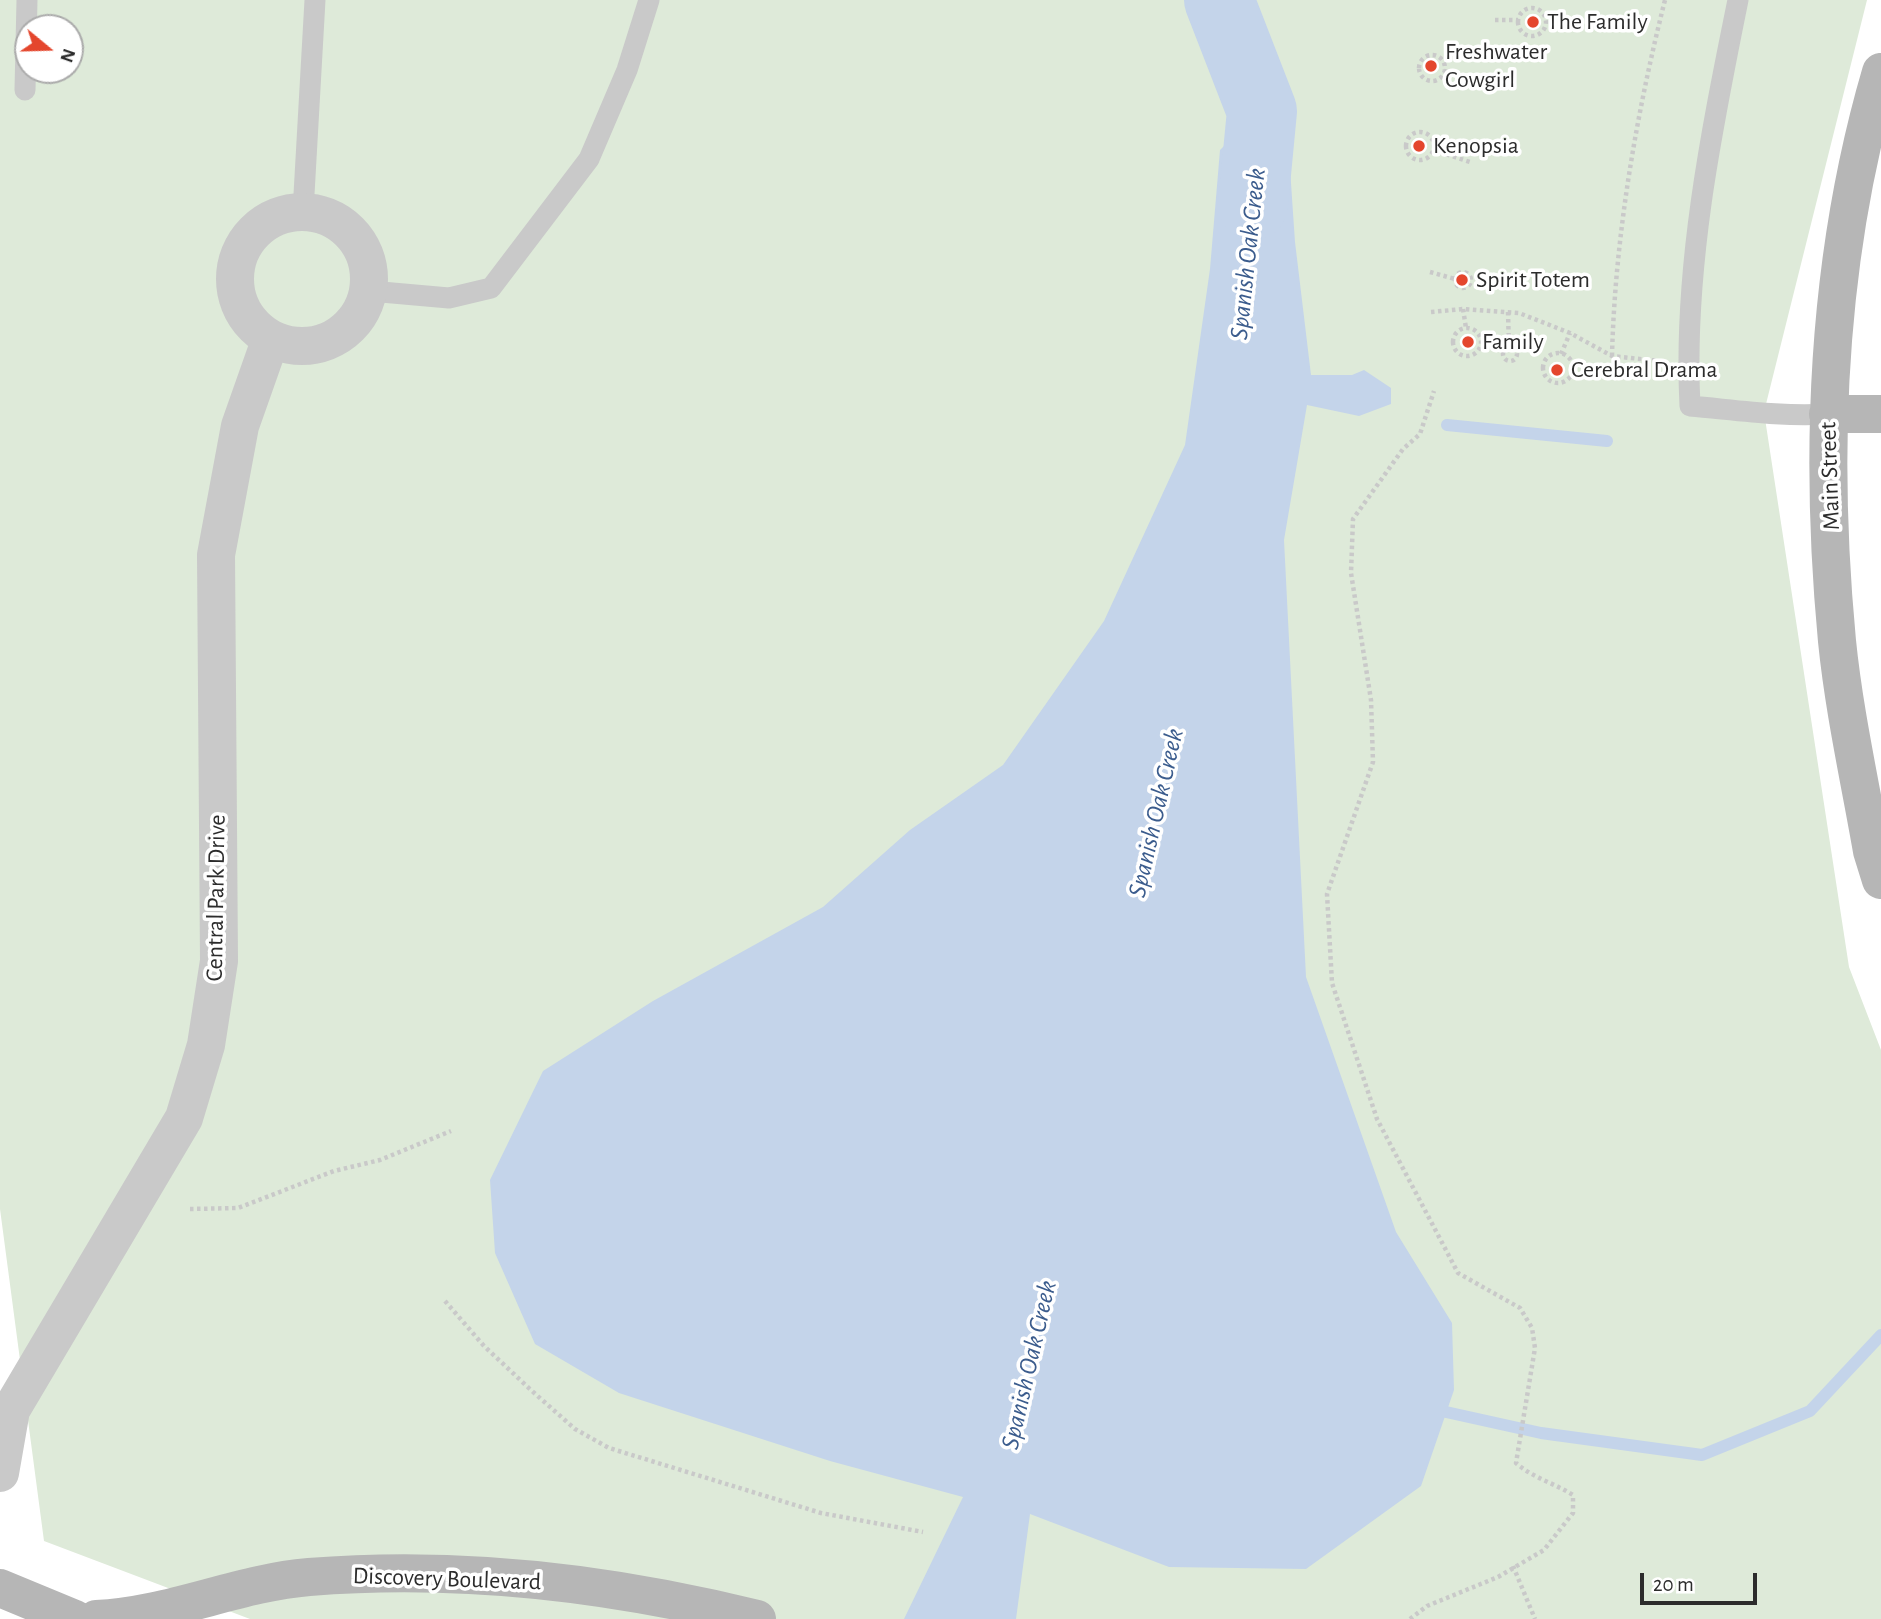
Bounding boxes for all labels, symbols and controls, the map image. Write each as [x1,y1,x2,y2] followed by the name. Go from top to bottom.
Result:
[1547,8,1648,36] place label: The Family
[14,14,84,84] north arrow
[1525,14,1541,30] marker: The Family
[1445,38,1547,94] place label: Freshwater Cowgirl
[56,46,79,65] text: N
[1423,58,1439,74] marker: Freshwater Cowgirl
[1433,132,1519,160] place label: Kenopsia
[1411,138,1427,154] marker: Kenopsia
[1223,167,1273,341] water label: Spanish Oak Creek
[1476,266,1590,294] place label: Spirit Totem
[1454,272,1470,288] marker: Spirit Totem
[1482,328,1544,356] place label: Family
[1460,334,1476,350] marker: Family
[1571,356,1718,384] place label: Cerebral Drama
[1549,362,1565,378] marker: Cerebral Drama
[1814,421,1846,531] street label: Main Street
[1121,726,1191,900] water label: Spanish Oak Creek
[200,814,232,982] street label: Central Park Drive
[994,1278,1064,1452] water label: Spanish Oak Creek
[1643,1560,1760,1604] scale bar
[352,1561,542,1597] street label: Discovery Boulevard
[1653,1574,1694,1595] text: 20 m

